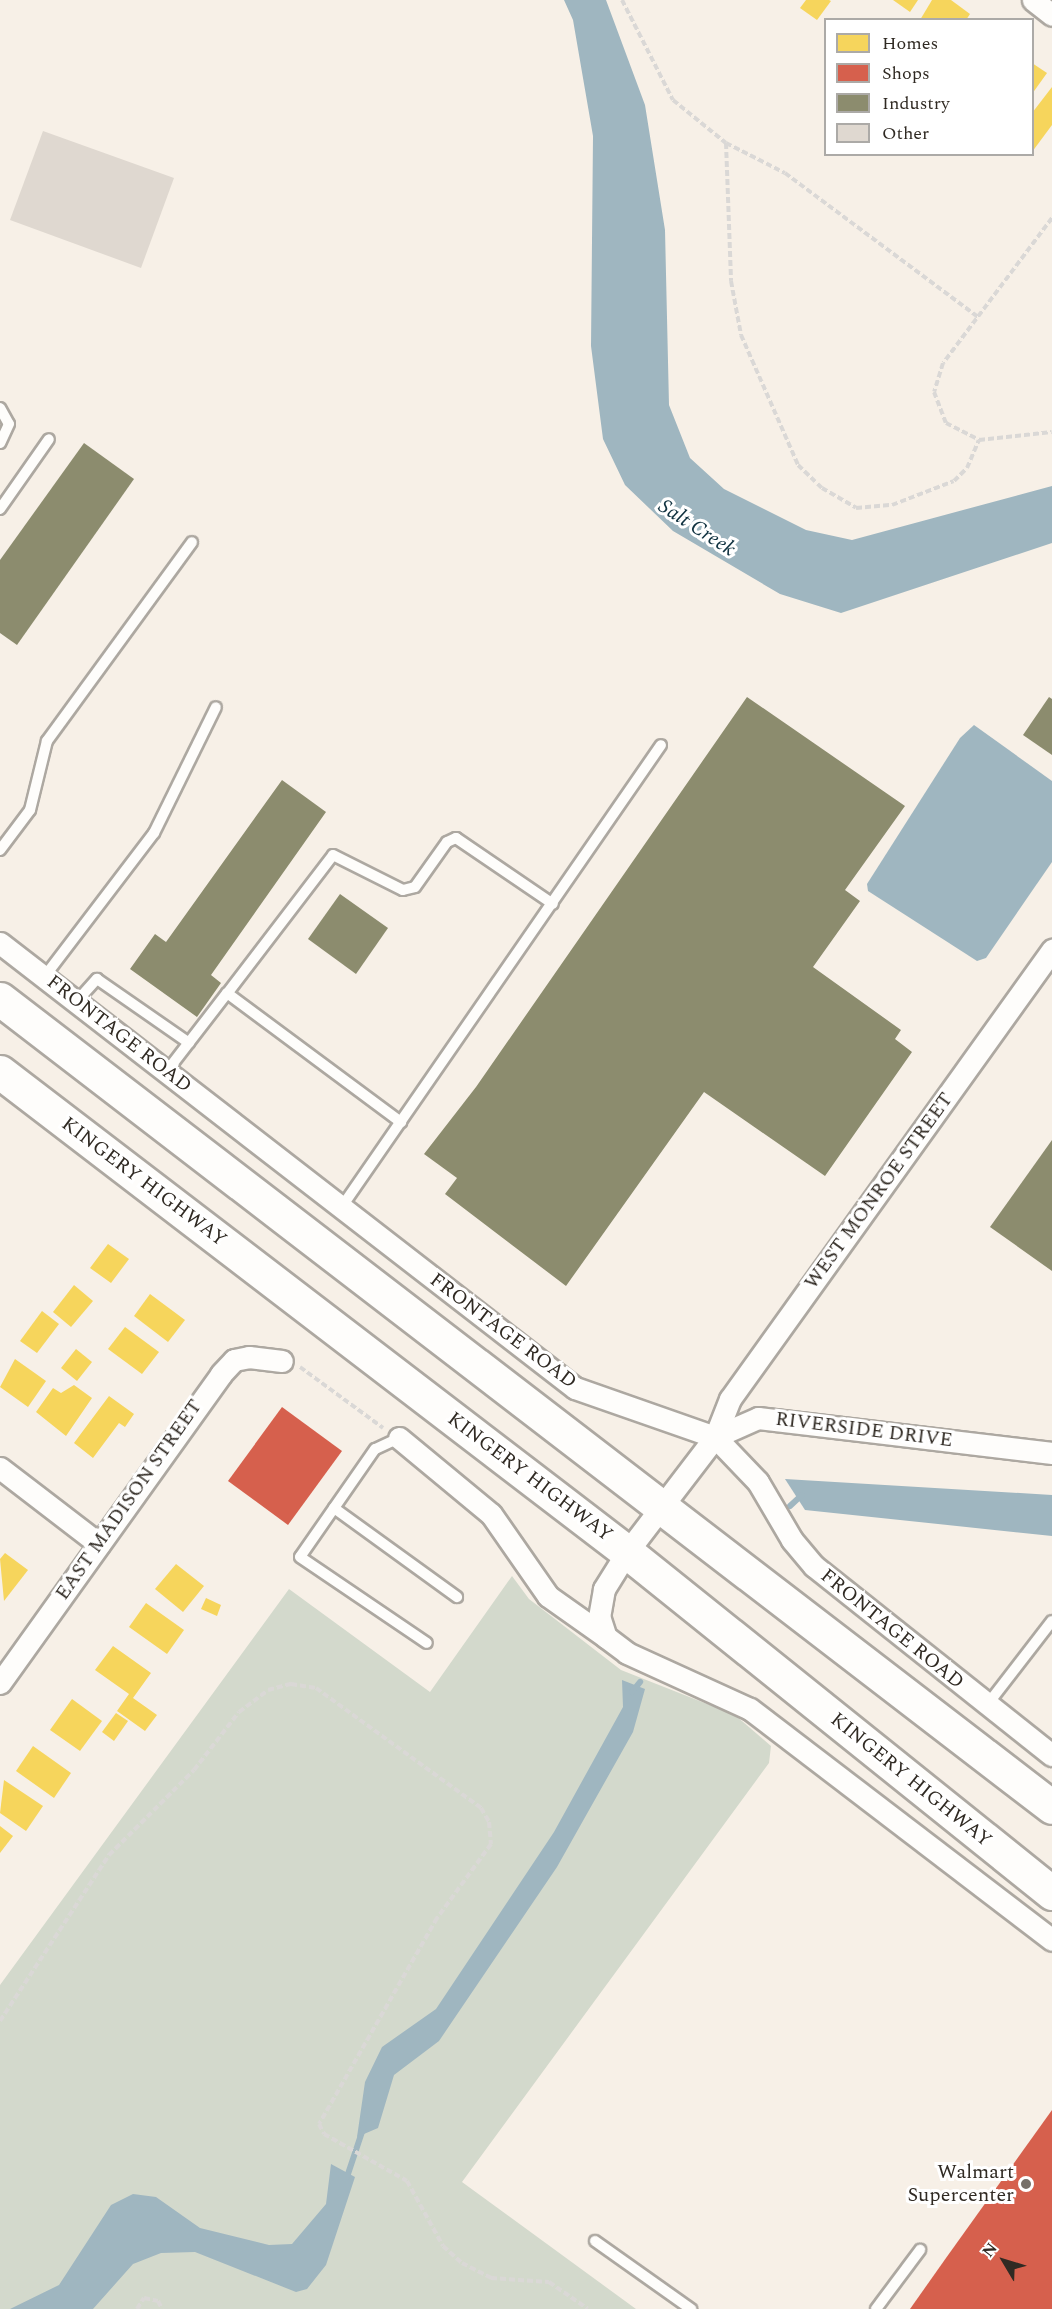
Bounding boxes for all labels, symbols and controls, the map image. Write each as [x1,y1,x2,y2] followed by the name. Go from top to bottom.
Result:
[824,18,1034,156] legend
[882,30,938,57] text: Homes
[882,60,930,87] text: Shops
[882,90,950,117] text: Industry
[882,120,929,147] text: Other
[654,494,740,562] water label: Salt Creek
[42,970,196,1098] street label: FRONTAGE ROAD
[800,1088,958,1294] street label: WEST MONROE STREET
[57,1112,231,1252] street label: KINGERY HIGHWAY
[425,1268,581,1394] street label: FRONTAGE ROAD
[51,1395,207,1605] street label: EAST MADISON STREET
[443,1407,617,1547] street label: KINGERY HIGHWAY
[774,1407,954,1453] street label: RIVERSIDE DRIVE
[815,1564,969,1694] street label: FRONTAGE ROAD
[825,1708,997,1852] street label: KINGERY HIGHWAY
[908,2160,1014,2207] place label: Walmart Supercenter
[1019,2177,1033,2191] marker: Walmart Supercenter
[974,2231,1034,2291] north arrow
[976,2237,1003,2262] text: N

